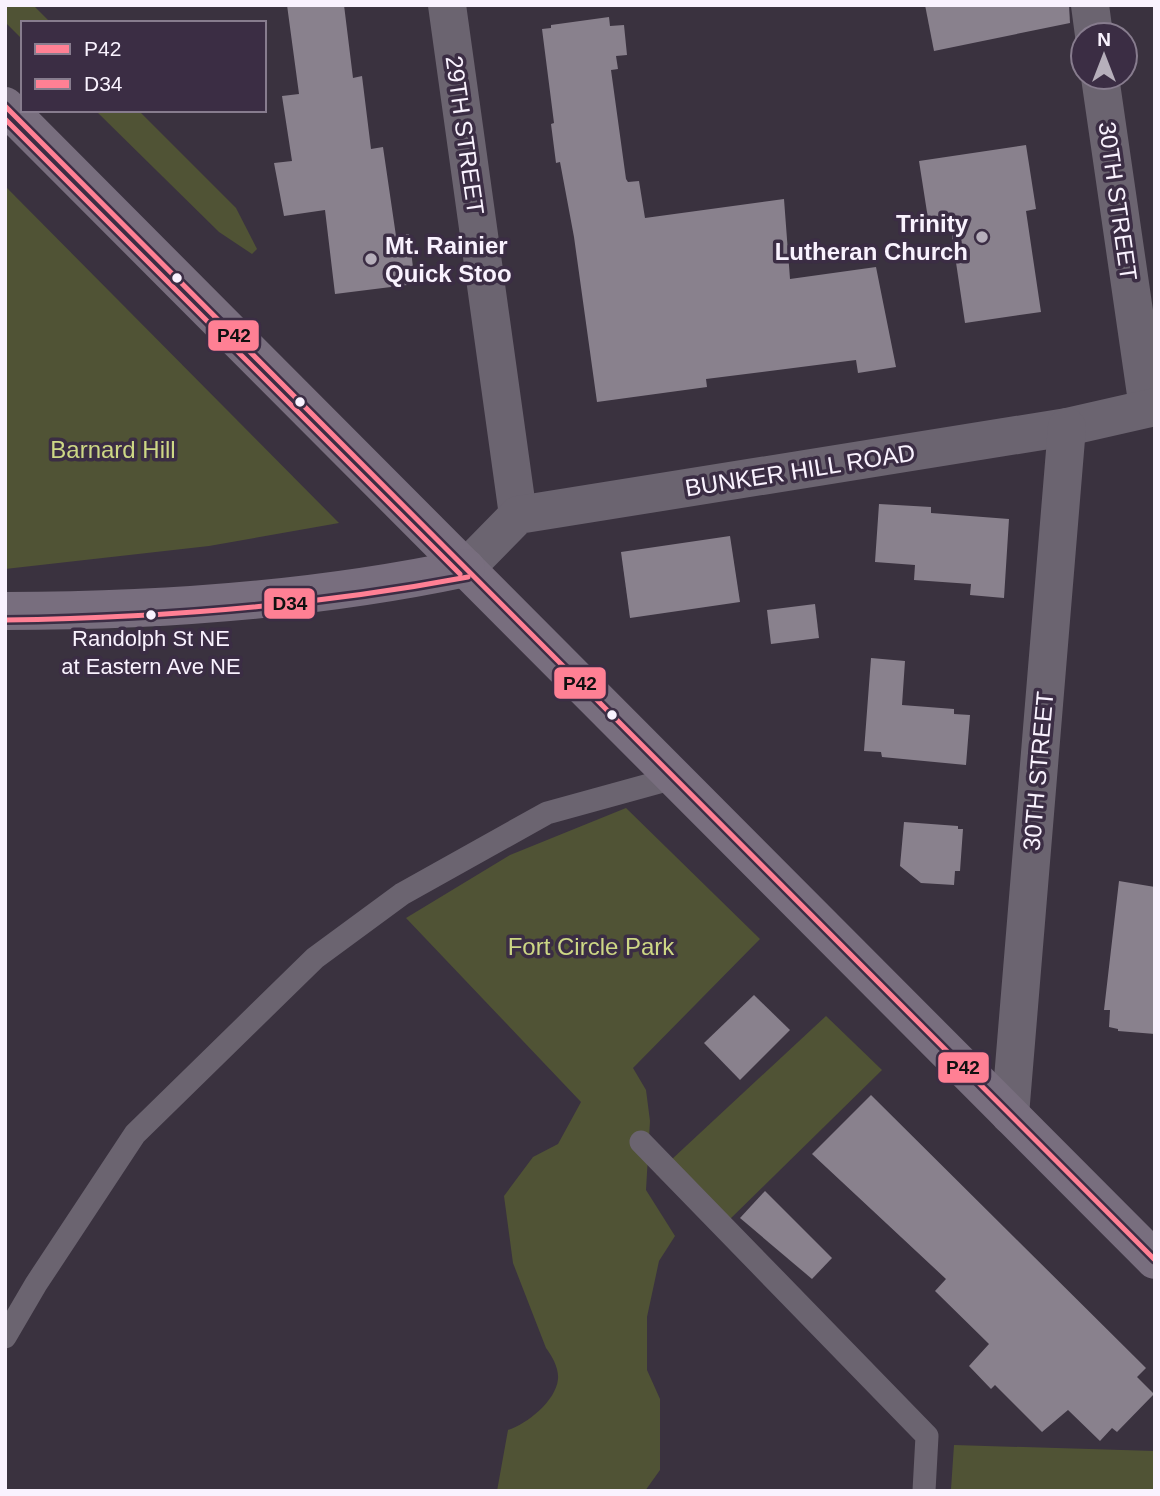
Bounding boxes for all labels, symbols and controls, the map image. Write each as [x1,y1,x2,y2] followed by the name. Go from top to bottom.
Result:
[21,21,266,112] legend
[1069,21,1139,91] north arrow
[1097,29,1111,50] text: N
[84,37,121,60] text: P42
[440,54,490,216] street label: 29TH STREET
[84,72,123,95] text: D34
[1093,120,1143,282] street label: 30TH STREET
[775,210,969,265] place label: Trinity Lutheran Church
[974,229,990,245] marker: Trinity Lutheran Church
[385,232,512,287] place label: Mt. Rainier Quick Stoo
[363,251,379,267] marker: Mt. Rainier Quick Stoo
[170,271,184,285] unlabelled marker
[207,319,260,352] line badge: P42
[217,325,251,346] text: P42
[293,395,307,409] unlabelled marker
[50,436,176,463] park label: Barnard Hill
[683,438,917,502] street label: BUNKER HILL ROAD
[263,587,316,620] line badge: D34
[273,593,308,614] text: D34
[144,608,158,622] marker: Randolph St NE at Eastern Ave NE
[61,626,241,679] place label: Randolph St NE at Eastern Ave NE
[553,666,607,700] line badge: P42
[563,673,597,694] text: P42
[1018,690,1058,852] street label: 30TH STREET
[605,708,619,722] unlabelled marker
[508,933,675,960] park label: Fort Circle Park
[937,1051,990,1084] line badge: P42
[946,1057,980,1078] text: P42

